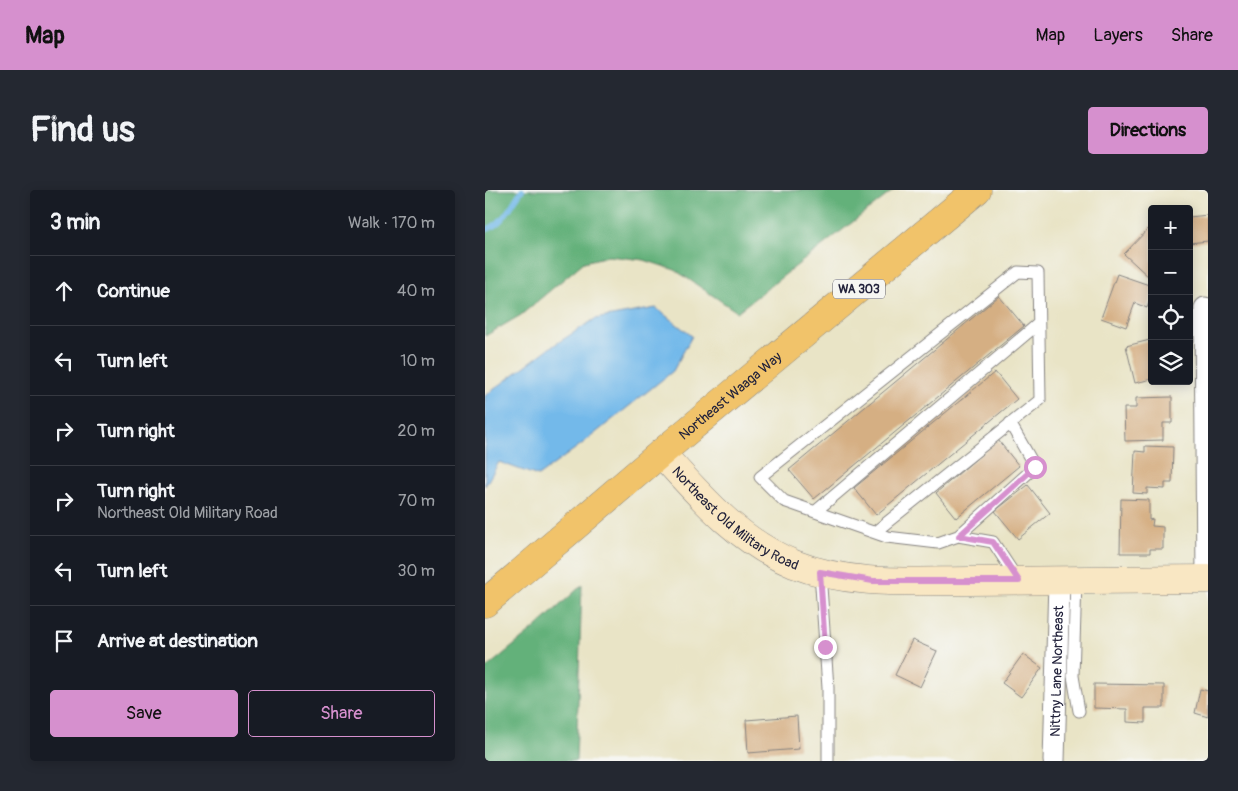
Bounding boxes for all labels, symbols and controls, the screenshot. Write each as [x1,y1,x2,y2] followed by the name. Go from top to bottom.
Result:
[25,21,65,50] text: Map
[1036,24,1065,47] text: Map
[1093,24,1143,47] text: Layers
[1171,24,1213,47] text: Share
[1088,107,1208,154] button: Directions
[30,108,135,152] text: Find us
[1148,205,1193,385] map controls
[1148,205,1193,250] button: +
[50,209,100,236] text: 3 min
[348,213,435,233] text: Walk · 170 m
[1148,250,1193,295] button: −
[50,277,78,305] icon: ahead
[97,279,170,303] text: Continue
[833,280,885,298] road number: WA 303
[397,281,435,301] text: 40 m
[1148,295,1193,340] button: locate
[1148,340,1193,385] button: layers
[50,347,78,375] icon: left
[675,348,785,443] street label: Northeast Waaga Way
[97,349,167,373] text: Turn left
[400,351,435,371] text: 10 m
[50,417,78,445] icon: right
[97,419,175,443] text: Turn right
[397,421,435,441] text: 20 m
[1024,456,1047,479] route start
[669,463,801,574] street label: Northeast Old Military Road
[97,479,175,503] text: Turn right
[50,487,78,515] icon: right
[398,491,435,511] text: 70 m
[97,503,278,523] text: Northeast Old Military Road
[50,557,78,585] icon: left
[97,559,167,583] text: Turn left
[397,561,435,581] text: 30 m
[1046,605,1067,737] street label: Nittny Lane Northeast
[50,627,78,655] icon: arrive
[97,629,258,653] text: Arrive at destination
[814,636,837,659] route end
[50,690,238,737] button: Save
[248,690,435,737] button: Share

